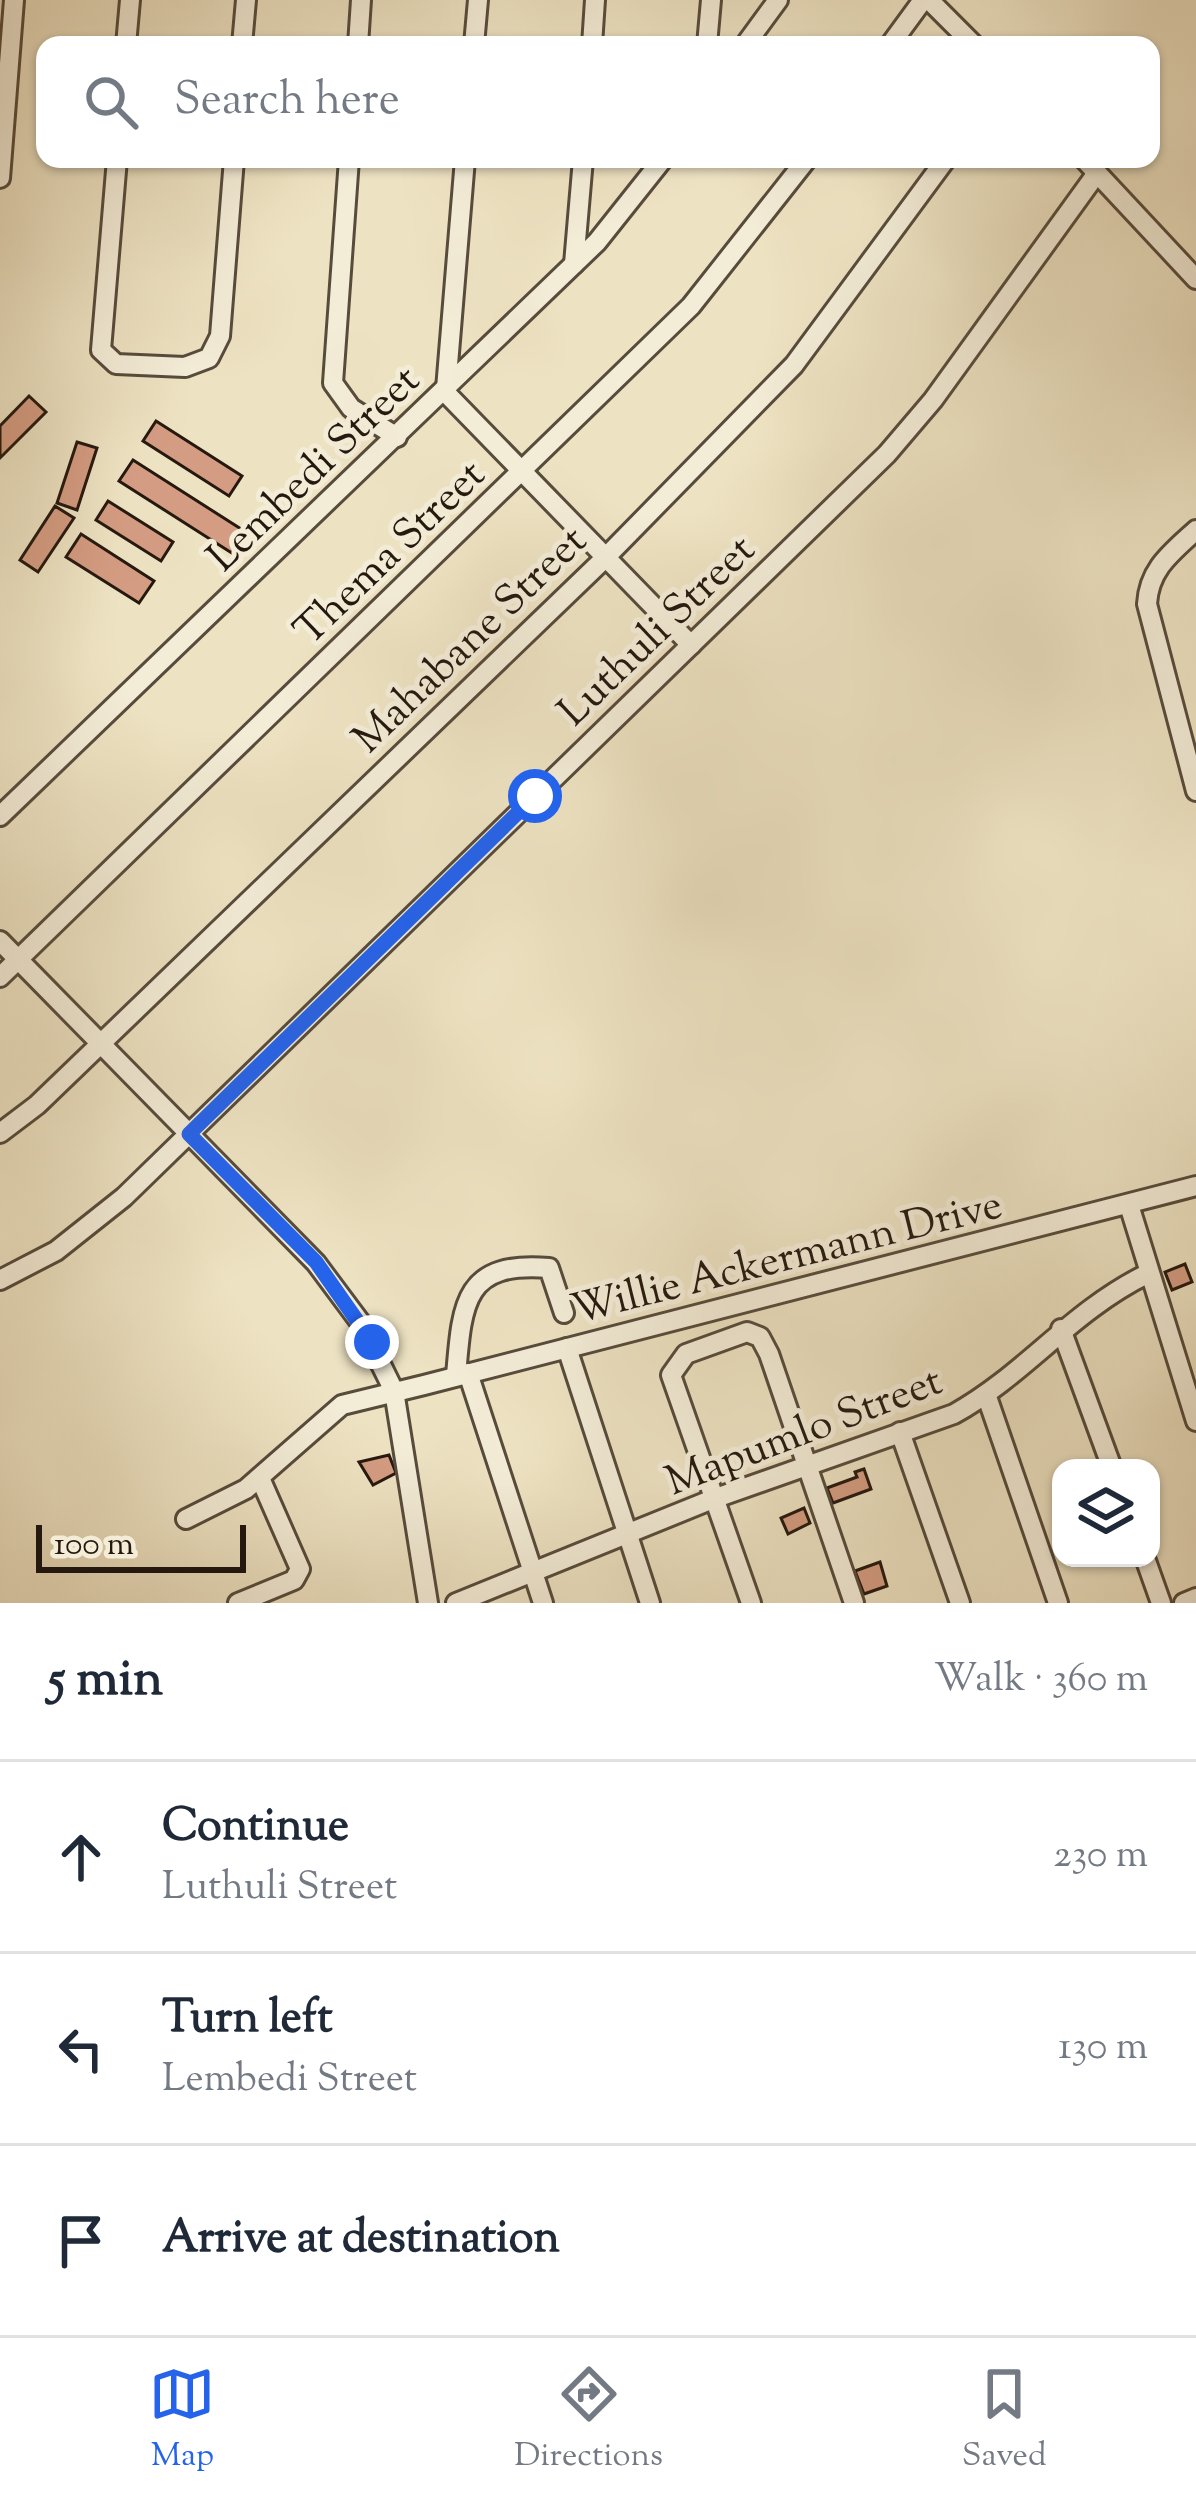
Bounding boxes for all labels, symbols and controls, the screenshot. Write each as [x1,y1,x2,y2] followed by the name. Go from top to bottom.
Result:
[36,36,1160,168] search box
[78,69,144,135] icon: search
[174,70,400,135] text: Search here
[196,354,435,588] street label: Lembedi Street
[283,448,500,661] street label: Thema Street
[341,514,602,769] street label: Mahabane Street
[547,523,770,742] street label: Luthuli Street
[508,769,562,823] route start
[566,1177,1009,1342] street label: Willie Ackermann Drive
[345,1315,399,1369] route end
[658,1353,952,1514] street label: Mapumlo Street
[1052,1459,1160,1567] map controls
[1052,1459,1160,1567] button: layers
[36,1519,246,1572] scale bar
[54,1522,134,1570] text: 100 m
[48,1645,163,1718] text: 5 min
[934,1653,1148,1709] text: Walk · 360 m
[162,1796,349,1861] text: Continue
[48,1824,114,1890] icon: ahead
[1053,1829,1148,1885] text: 230 m
[162,1861,397,1917] text: Luthuli Street
[162,1988,333,2053] text: Turn left
[48,2016,114,2082] icon: left
[1058,2021,1148,2077] text: 130 m
[162,2053,417,2109] text: Lembedi Street
[48,2208,114,2274] icon: arrive
[162,2208,560,2273] text: Arrive at destination
[149,2361,215,2481] tab: Map
[514,2361,663,2481] tab: Directions
[962,2361,1047,2481] tab: Saved

